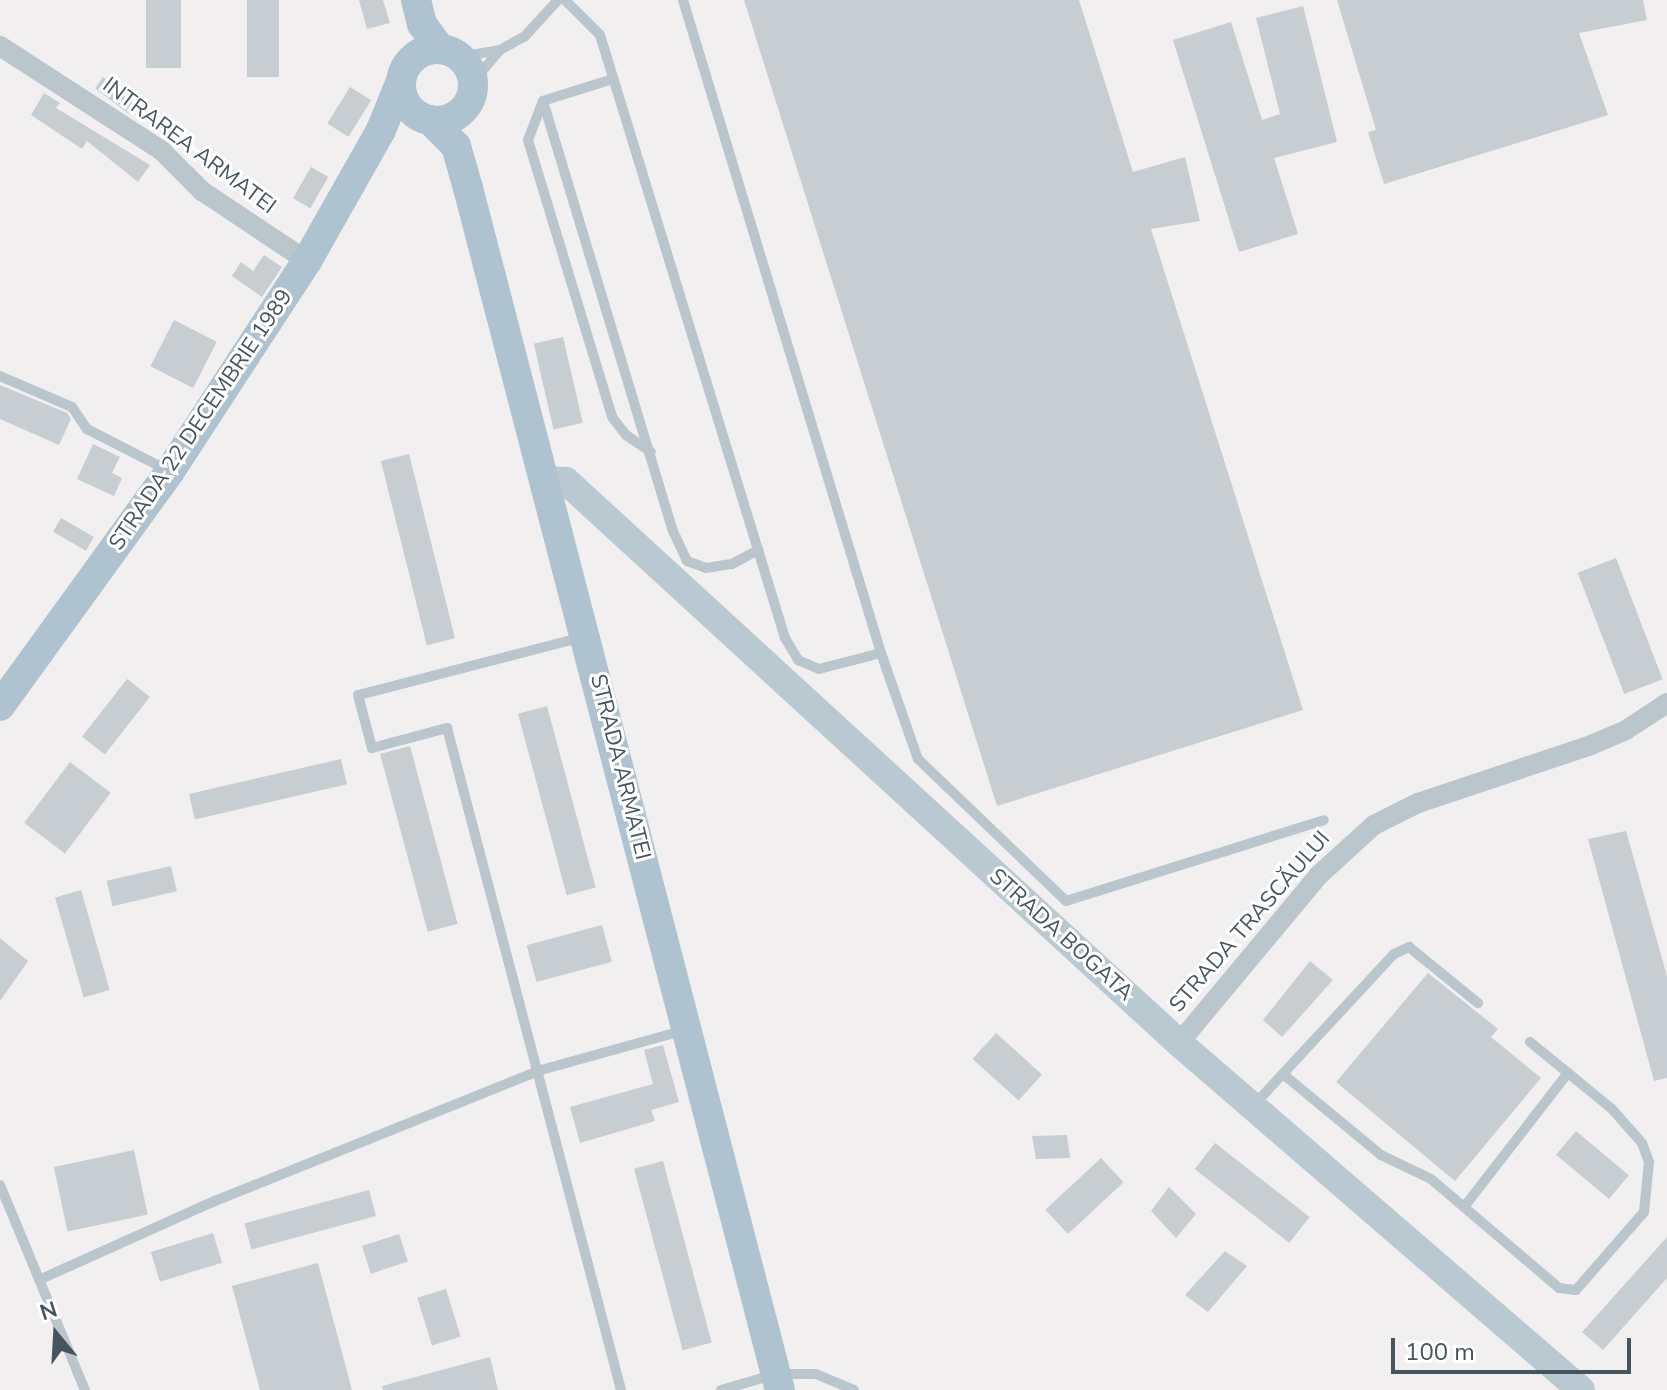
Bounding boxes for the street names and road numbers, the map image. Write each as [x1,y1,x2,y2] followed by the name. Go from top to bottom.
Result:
[97,72,281,220] street label: INTRAREA ARMATEI
[104,285,298,555] street label: STRADA 22 DECEMBRIE 1989
[584,671,656,863] street label: STRADA ARMATEI
[1164,826,1336,1018] street label: STRADA TRASCĂULUI
[984,864,1138,1006] street label: STRADA BOGATA

